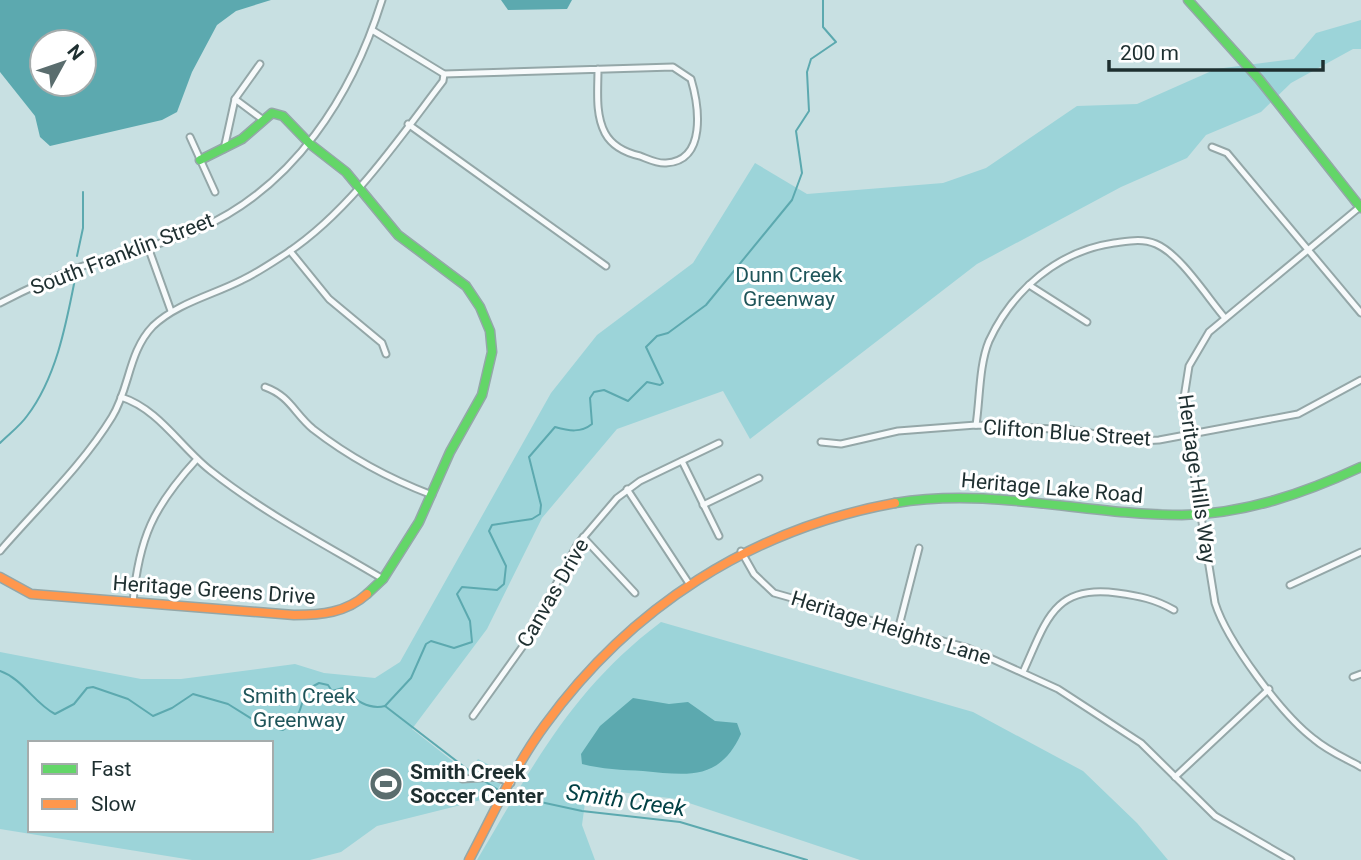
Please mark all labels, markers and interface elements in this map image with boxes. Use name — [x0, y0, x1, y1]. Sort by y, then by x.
north arrow — [28, 28, 98, 98]
scale bar — [1109, 28, 1322, 72]
text: N — [63, 40, 89, 65]
text: 200 m — [1120, 41, 1179, 65]
street label: South Franklin Street — [27, 208, 217, 300]
park label: Dunn Creek Greenway — [735, 263, 843, 311]
street label: Heritage Hills Way — [1173, 393, 1221, 565]
street label: Clifton Blue Street — [982, 415, 1152, 451]
street label: Heritage Lake Road — [960, 468, 1144, 508]
street label: Canvas Drive — [512, 534, 594, 652]
street label: Heritage Greens Drive — [112, 571, 316, 609]
street label: Heritage Heights Lane — [788, 586, 994, 670]
park label: Smith Creek Greenway — [242, 684, 356, 732]
legend — [28, 741, 273, 832]
text: Fast — [91, 757, 132, 781]
place label: Smith Creek Soccer Center — [410, 760, 544, 808]
sports icon: Smith Creek Soccer Center — [367, 765, 405, 803]
water label: Smith Creek — [564, 779, 688, 822]
text: Slow — [91, 792, 137, 816]

